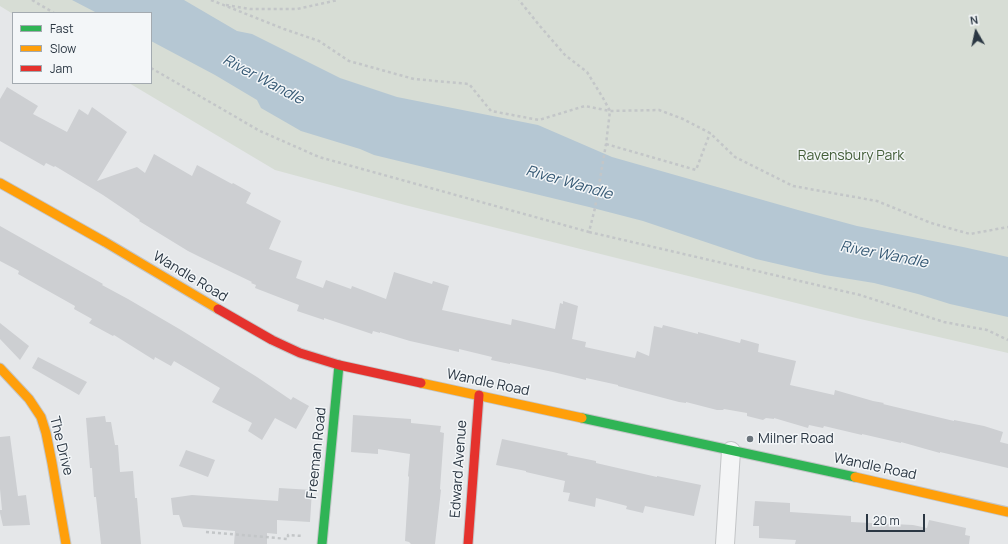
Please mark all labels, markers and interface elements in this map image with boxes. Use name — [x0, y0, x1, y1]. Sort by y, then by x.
legend — [12, 12, 152, 84]
north arrow — [956, 12, 996, 52]
text: N — [969, 12, 979, 28]
text: Fast — [50, 20, 74, 37]
text: Slow — [50, 40, 76, 57]
water label: River Wandle — [219, 51, 307, 109]
text: Jam — [50, 60, 72, 77]
park label: Ravensbury Park — [798, 148, 904, 164]
water label: River Wandle — [524, 162, 614, 204]
water label: River Wandle — [839, 238, 929, 272]
street label: Wandle Road — [150, 248, 230, 306]
street label: Wandle Road — [445, 366, 531, 400]
street label: Freeman Road — [304, 406, 330, 500]
street label: The Drive — [46, 415, 76, 477]
street label: Edward Avenue — [447, 419, 471, 519]
place label: Milner Road — [758, 431, 834, 447]
marker: Milner Road — [745, 434, 755, 444]
street label: Wandle Road — [832, 450, 918, 484]
scale bar — [868, 506, 927, 532]
text: 20 m — [873, 512, 900, 529]

